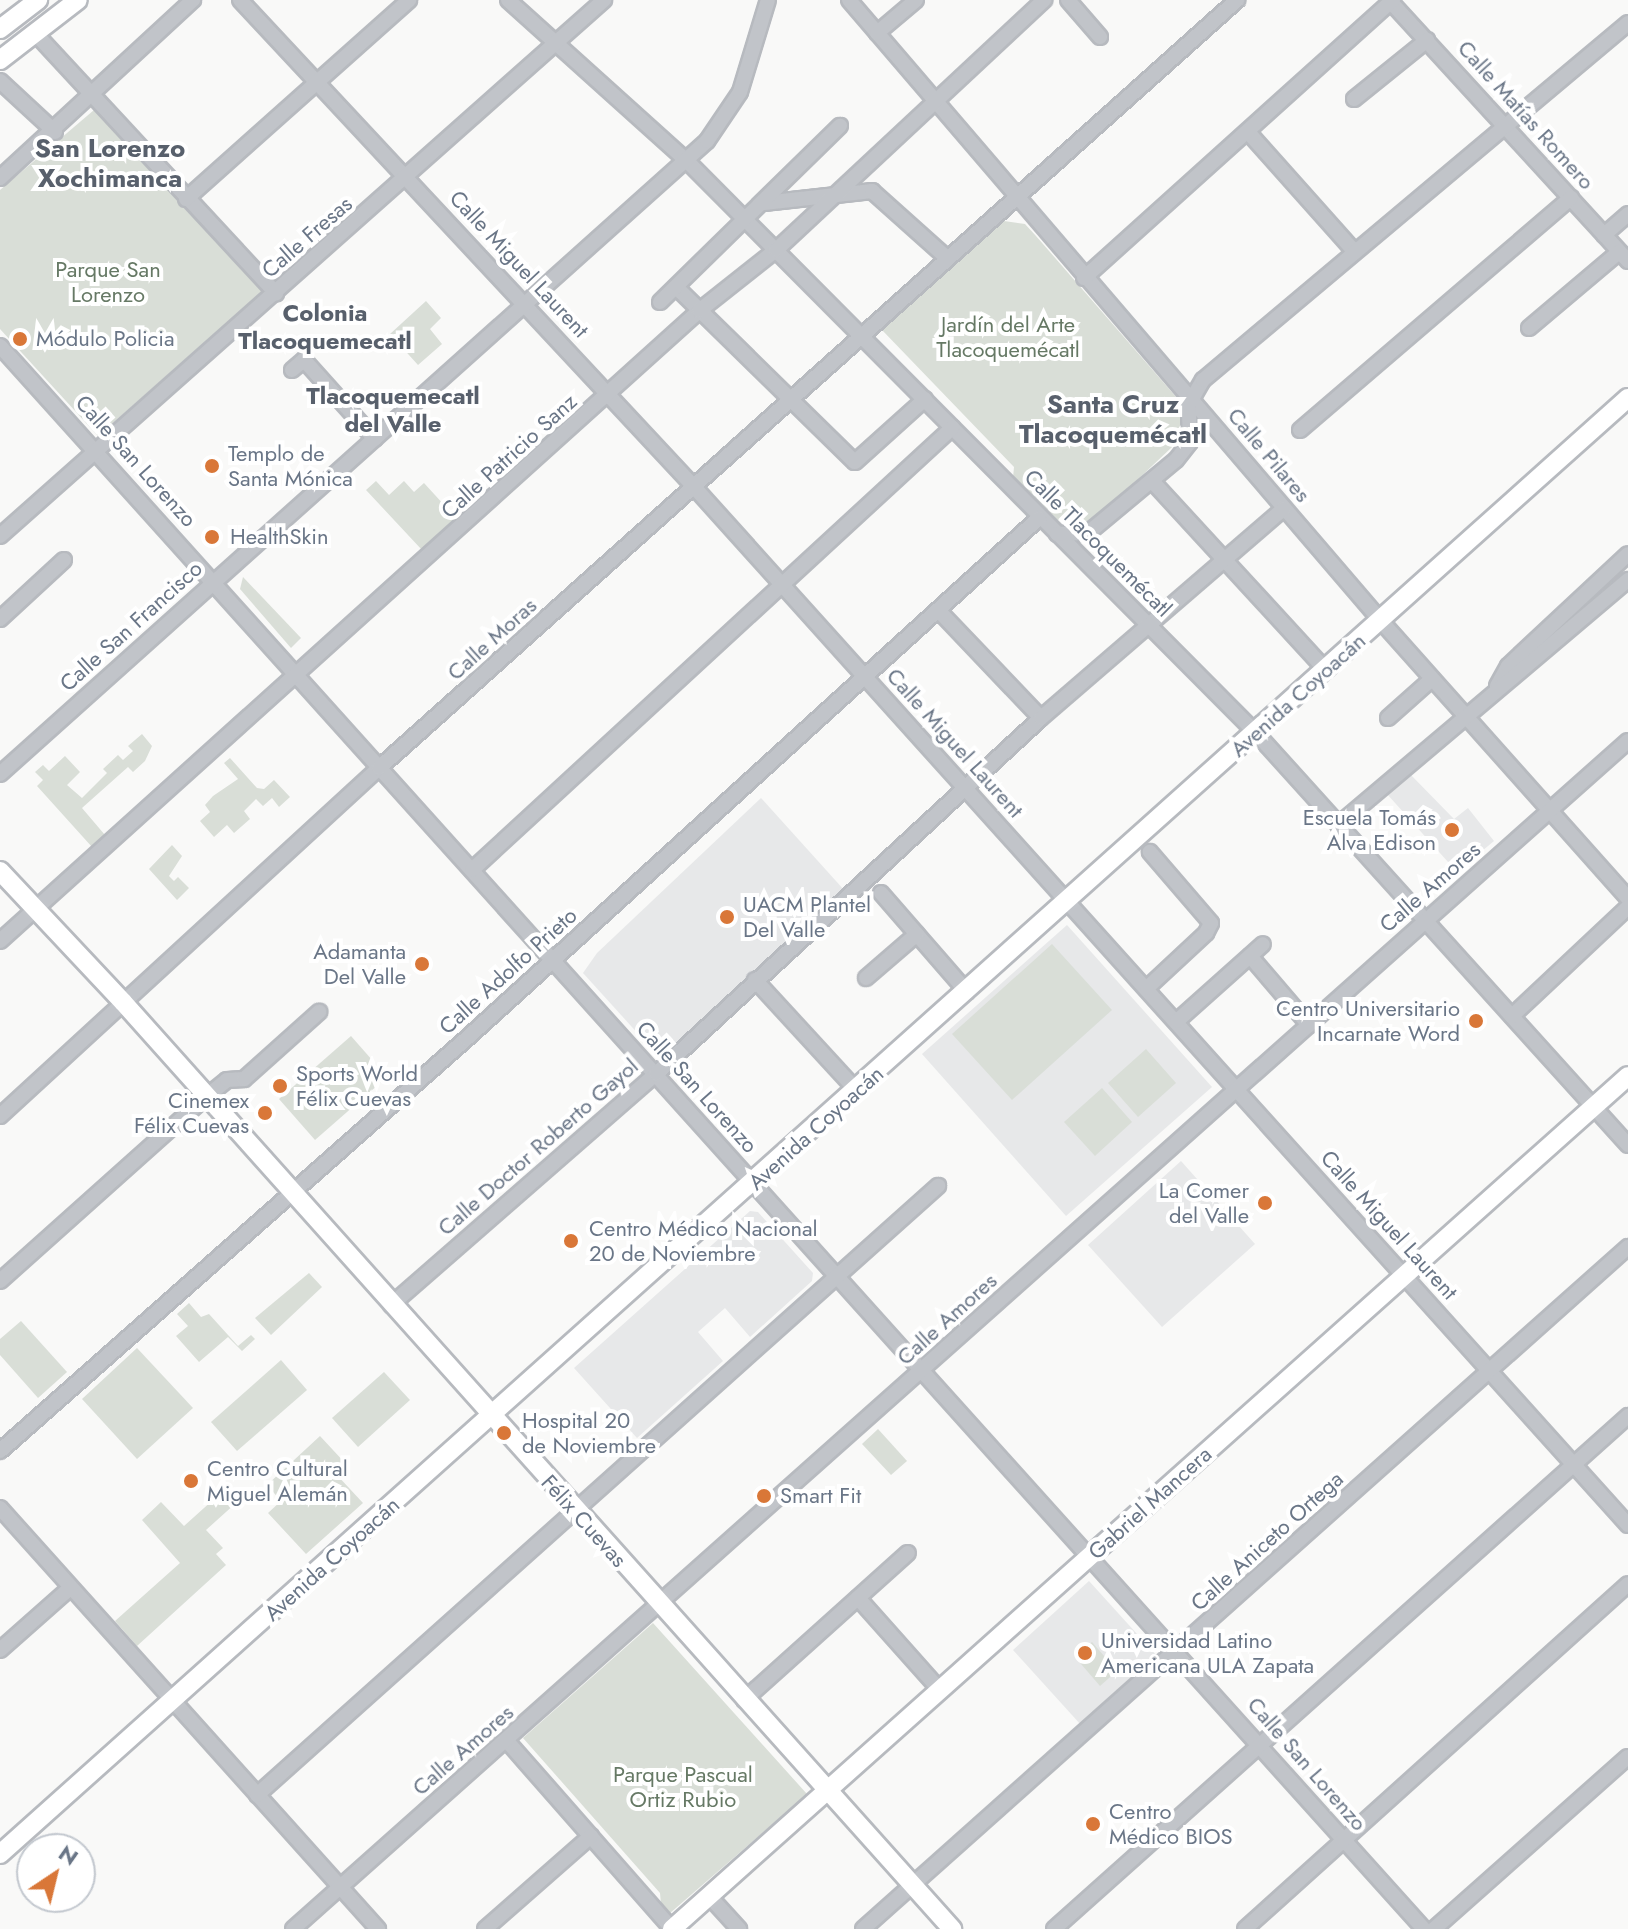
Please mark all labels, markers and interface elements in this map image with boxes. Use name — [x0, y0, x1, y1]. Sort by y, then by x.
street label: Calle Matías Romero — [1452, 35, 1600, 195]
district label: San Lorenzo Xochimanca — [35, 133, 185, 194]
street label: Calle Miguel Laurent — [444, 185, 594, 343]
street label: Calle Fresas — [256, 191, 358, 283]
park label: Parque San Lorenzo — [55, 256, 161, 308]
district label: Colonia Tlacoquemecatl — [238, 299, 412, 355]
park label: Jardín del Arte Tlacoquemécatl — [936, 311, 1080, 362]
place label: Módulo Policia — [36, 326, 175, 352]
marker: Módulo Policia — [11, 330, 29, 348]
district label: Tlacoquemecatl del Valle — [306, 382, 480, 438]
street label: Calle Patricio Sanz — [436, 388, 582, 524]
district label: Santa Cruz Tlacoquemécatl — [1019, 389, 1207, 450]
street label: Calle San Lorenzo — [70, 390, 202, 532]
street label: Calle Pilares — [1222, 403, 1316, 507]
place label: Templo de Santa Mónica — [228, 440, 353, 492]
marker: Templo de Santa Mónica — [203, 457, 221, 475]
street label: Calle Tlacoquemécatl — [1019, 464, 1177, 622]
place label: HealthSkin — [230, 524, 329, 550]
marker: HealthSkin — [201, 526, 223, 548]
street label: Calle San Francisco — [54, 555, 208, 697]
street label: Calle Moras — [442, 592, 542, 686]
street label: Avenida Coyoacán — [1225, 627, 1371, 763]
street label: Calle Miguel Laurent — [881, 663, 1029, 823]
place label: Escuela Tomás Alva Edison — [1303, 804, 1436, 856]
marker: Escuela Tomás Alva Edison — [1443, 821, 1461, 839]
street label: Calle Amores — [1374, 836, 1486, 938]
place label: UACM Plantel Del Valle — [743, 891, 871, 942]
street label: Calle Adolfo Prieto — [434, 902, 582, 1040]
marker: UACM Plantel Del Valle — [718, 908, 736, 926]
place label: Adamanta Del Valle — [313, 938, 406, 990]
marker: Adamanta Del Valle — [413, 955, 431, 973]
place label: Centro Universitario Incarnate Word — [1276, 995, 1460, 1046]
marker: Centro Universitario Incarnate Word — [1467, 1012, 1485, 1030]
street label: Calle San Lorenzo — [631, 1016, 763, 1158]
street label: Calle Doctor Roberto Gayol — [433, 1053, 643, 1241]
place label: Sports World Félix Cuevas — [296, 1060, 418, 1112]
street label: Avenida Coyoacán — [743, 1060, 889, 1196]
marker: Sports World Félix Cuevas — [271, 1077, 289, 1095]
place label: Cinemex Félix Cuevas — [134, 1087, 249, 1138]
marker: Cinemex Félix Cuevas — [256, 1104, 274, 1122]
street label: Calle Miguel Laurent — [1315, 1145, 1463, 1305]
place label: La Comer del Valle — [1159, 1177, 1249, 1228]
marker: La Comer del Valle — [1256, 1194, 1274, 1212]
place label: Centro Médico Nacional 20 de Noviembre — [589, 1215, 818, 1266]
marker: Centro Médico Nacional 20 de Noviembre — [560, 1230, 582, 1252]
street label: Calle Amores — [892, 1267, 1002, 1371]
place label: Hospital 20 de Noviembre — [522, 1407, 656, 1458]
marker: Hospital 20 de Noviembre — [493, 1422, 515, 1444]
street label: Gabriel Mancera — [1083, 1441, 1217, 1565]
place label: Centro Cultural Miguel Alemán — [207, 1455, 348, 1506]
street label: Calle Aniceto Ortega — [1185, 1466, 1349, 1616]
street label: Félix Cuevas — [536, 1469, 632, 1573]
marker: Centro Cultural Miguel Alemán — [182, 1472, 200, 1490]
place label: Smart Fit — [780, 1483, 861, 1509]
marker: Smart Fit — [755, 1487, 773, 1505]
street label: Avenida Coyoacán — [259, 1491, 405, 1627]
place label: Universidad Latino Americana ULA Zapata — [1101, 1627, 1314, 1678]
marker: Universidad Latino Americana ULA Zapata — [1076, 1644, 1094, 1662]
street label: Calle San Lorenzo — [1242, 1692, 1372, 1836]
street label: Calle Amores — [407, 1699, 519, 1801]
park label: Parque Pascual Ortiz Rubio — [613, 1761, 753, 1812]
place label: Centro Médico BIOS — [1109, 1798, 1233, 1850]
marker: Centro Médico BIOS — [1084, 1815, 1102, 1833]
north arrow — [16, 1833, 96, 1913]
text: N — [52, 1837, 85, 1873]

